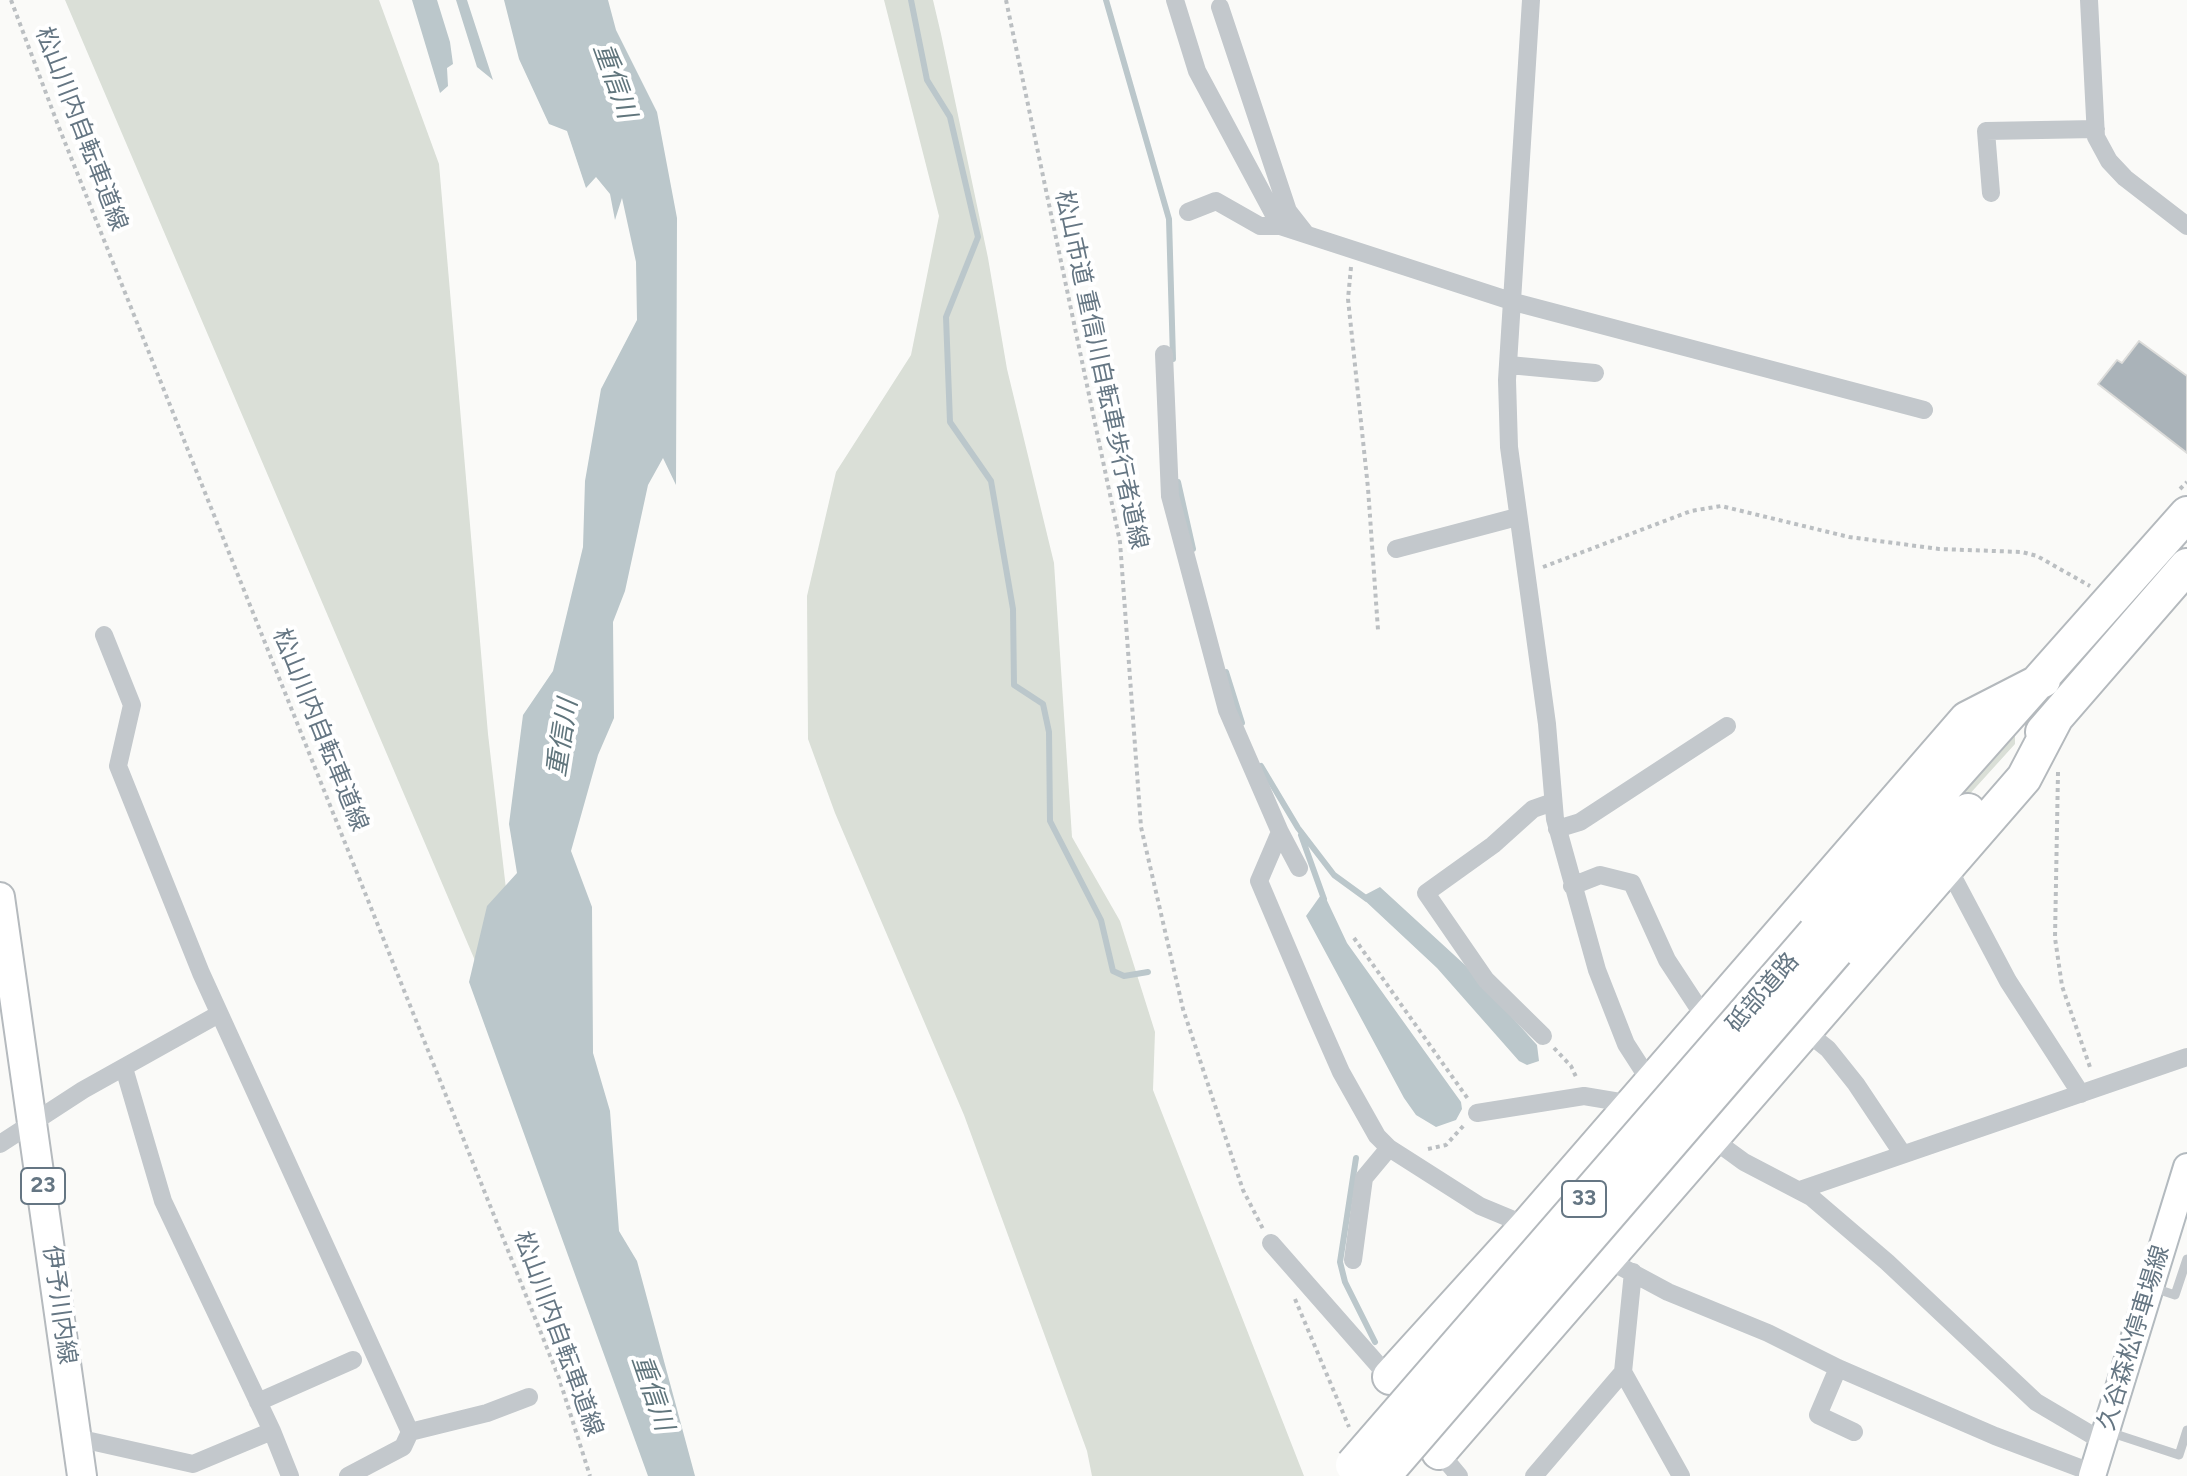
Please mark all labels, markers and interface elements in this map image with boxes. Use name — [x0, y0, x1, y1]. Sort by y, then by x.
street label: 松山川内自転車道線 — [29, 23, 133, 235]
water label: 重信川 — [586, 39, 642, 123]
street label: 松山市道 重信川自転車歩行者道線 — [1049, 188, 1153, 552]
street label: 松山川内自転車道線 — [266, 624, 374, 836]
water label: 重信川 — [541, 697, 585, 779]
street label: 砥部道路 — [1721, 947, 1805, 1039]
road number: 23 — [21, 1168, 65, 1204]
road number: 33 — [1562, 1181, 1606, 1217]
street label: 松山川内自転車道線 — [508, 1228, 608, 1440]
street label: 久谷森松停車場線 — [2092, 1242, 2176, 1434]
street label: 伊予川内線 — [36, 1244, 82, 1366]
water label: 重信川 — [625, 1351, 679, 1435]

